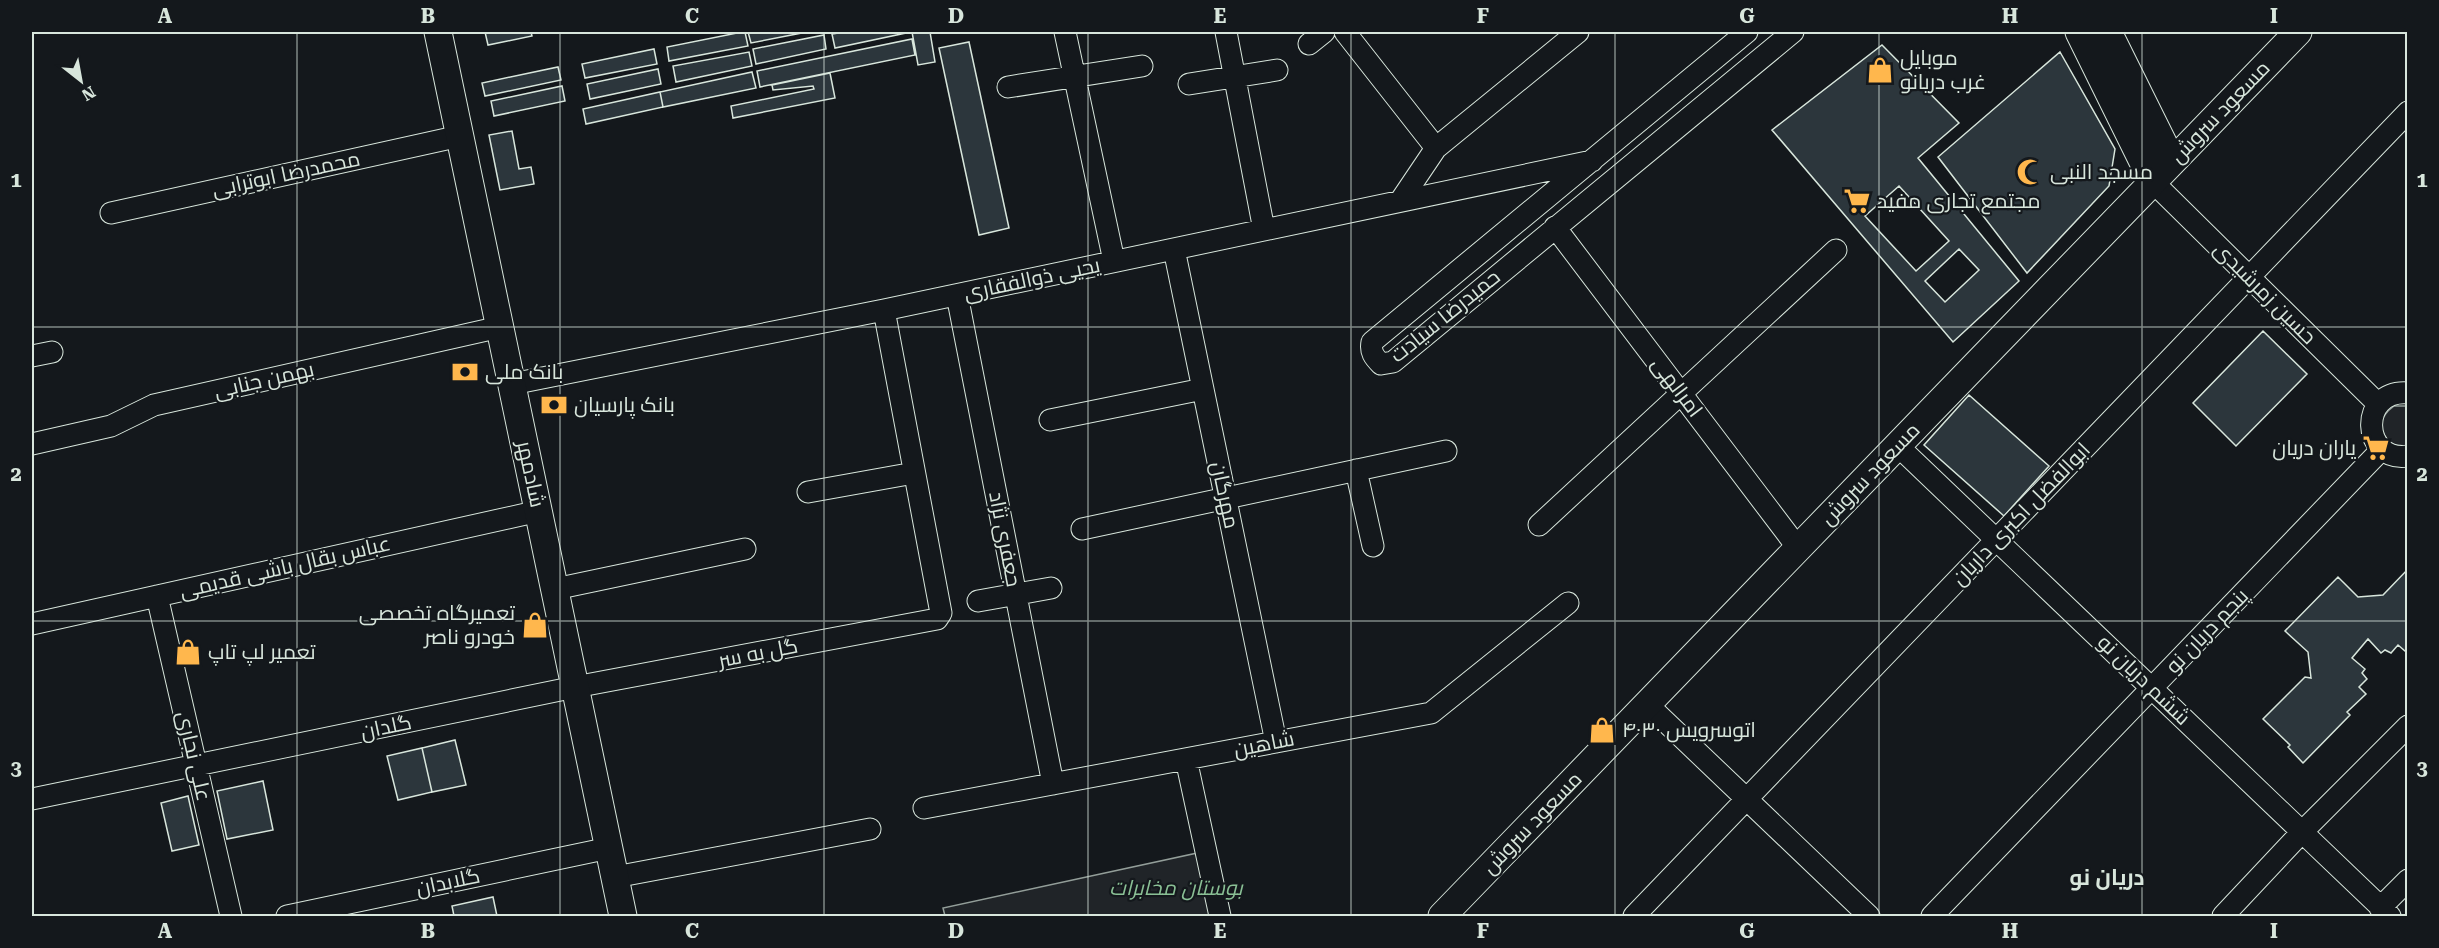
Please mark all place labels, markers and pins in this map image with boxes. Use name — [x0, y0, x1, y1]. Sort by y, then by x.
place label: موبایل غرب دریانو — [1900, 46, 1986, 94]
shop icon: موبایل غرب دریانو — [1865, 55, 1895, 85]
mosque icon: مسجد النبی — [2015, 157, 2045, 187]
place label: مسجد النبی — [2050, 160, 2153, 185]
supermarket icon: مجتمع تجاری مفید — [1842, 186, 1872, 216]
place label: مجتمع تجاری مفید — [1877, 189, 2040, 215]
bank icon: بانک ملی — [450, 357, 480, 387]
place label: بانک ملی — [485, 360, 563, 385]
bank icon: بانک پارسیان — [539, 390, 569, 420]
place label: بانک پارسیان — [574, 393, 675, 419]
supermarket icon: یاران دریان — [2361, 433, 2391, 463]
place label: یاران دریان — [2272, 436, 2356, 461]
place label: تعمیرگاه تخصصی خودرو ناصر — [359, 601, 515, 649]
shop icon: تعمیرگاه تخصصی خودرو ناصر — [520, 610, 550, 640]
shop icon: تعمیر لپ تاپ — [173, 637, 203, 667]
place label: تعمیر لپ تاپ — [208, 640, 316, 666]
shop icon: اتوسرویس ۴۰۳۰ — [1587, 715, 1617, 745]
place label: اتوسرویس ۴۰۳۰ — [1622, 718, 1756, 743]

